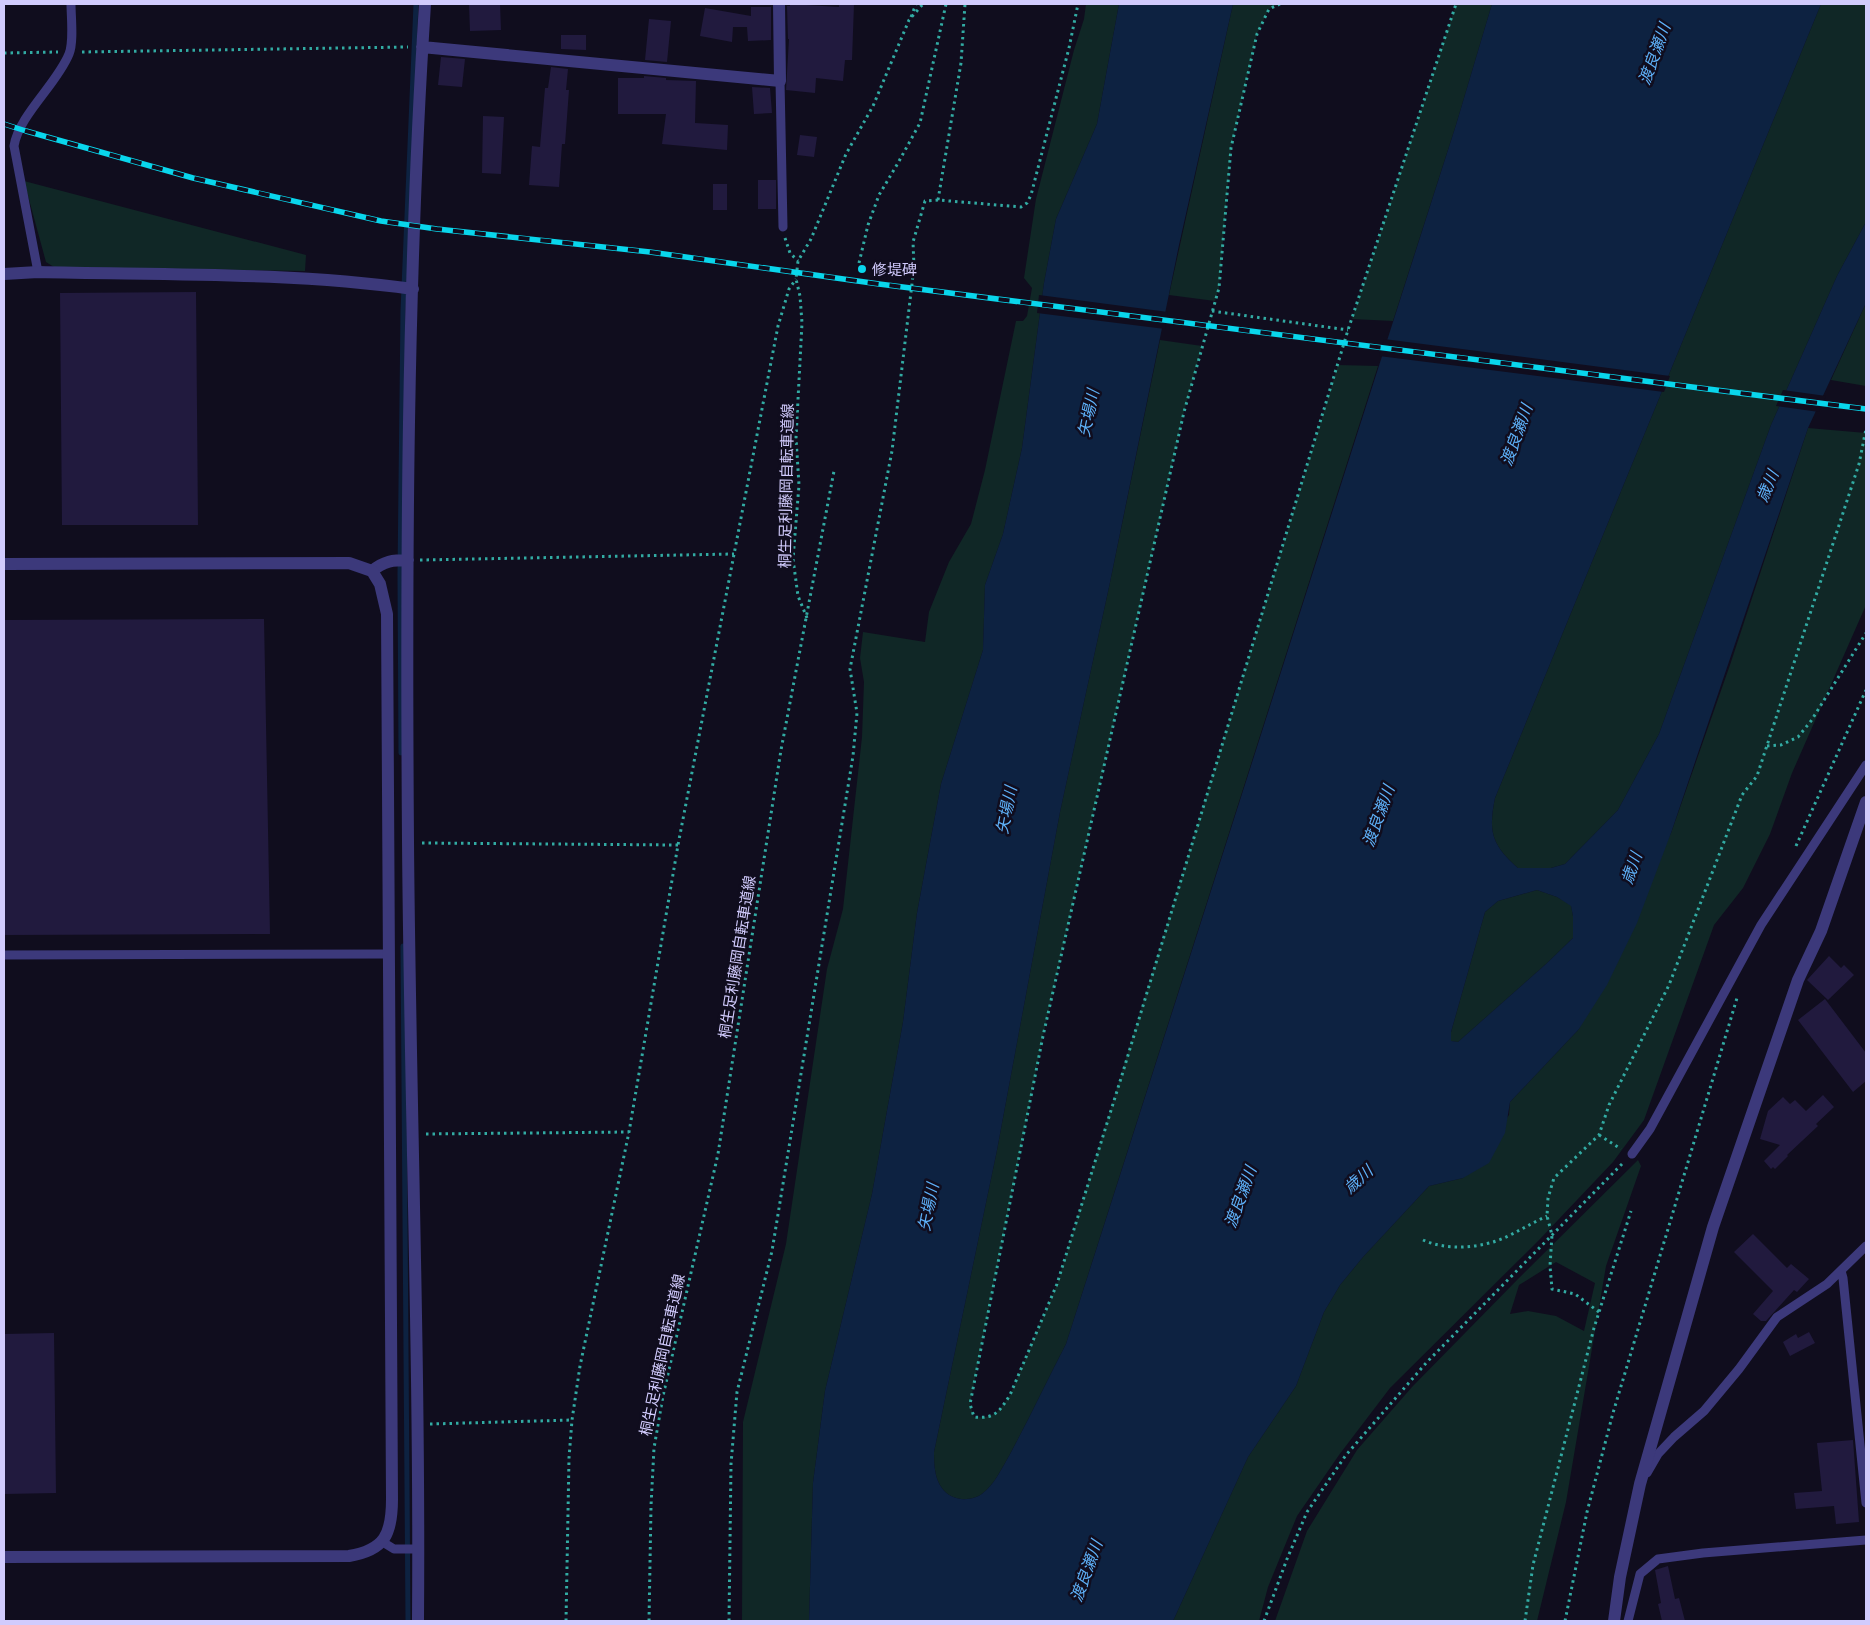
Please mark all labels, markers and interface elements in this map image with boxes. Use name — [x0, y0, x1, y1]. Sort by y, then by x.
water label: 渡良瀬川 — [1634, 19, 1675, 87]
place label: 修堤碑 — [872, 260, 917, 279]
marker: 修堤碑 — [856, 263, 868, 275]
water label: 矢場川 — [1073, 385, 1103, 439]
water label: 渡良瀬川 — [1496, 400, 1537, 468]
street label: 桐生足利藤岡自転車道線 — [775, 403, 797, 569]
water label: 歳川 — [1752, 466, 1783, 505]
water label: 渡良瀬川 — [1358, 781, 1399, 849]
water label: 矢場川 — [992, 783, 1021, 835]
water label: 歳川 — [1616, 848, 1646, 886]
street label: 桐生足利藤岡自転車道線 — [715, 874, 759, 1040]
water label: 歳川 — [1339, 1160, 1378, 1197]
water label: 渡良瀬川 — [1220, 1162, 1261, 1230]
water label: 矢場川 — [914, 1180, 943, 1232]
street label: 桐生足利藤岡自転車道線 — [636, 1272, 688, 1438]
water label: 渡良瀬川 — [1066, 1536, 1107, 1604]

